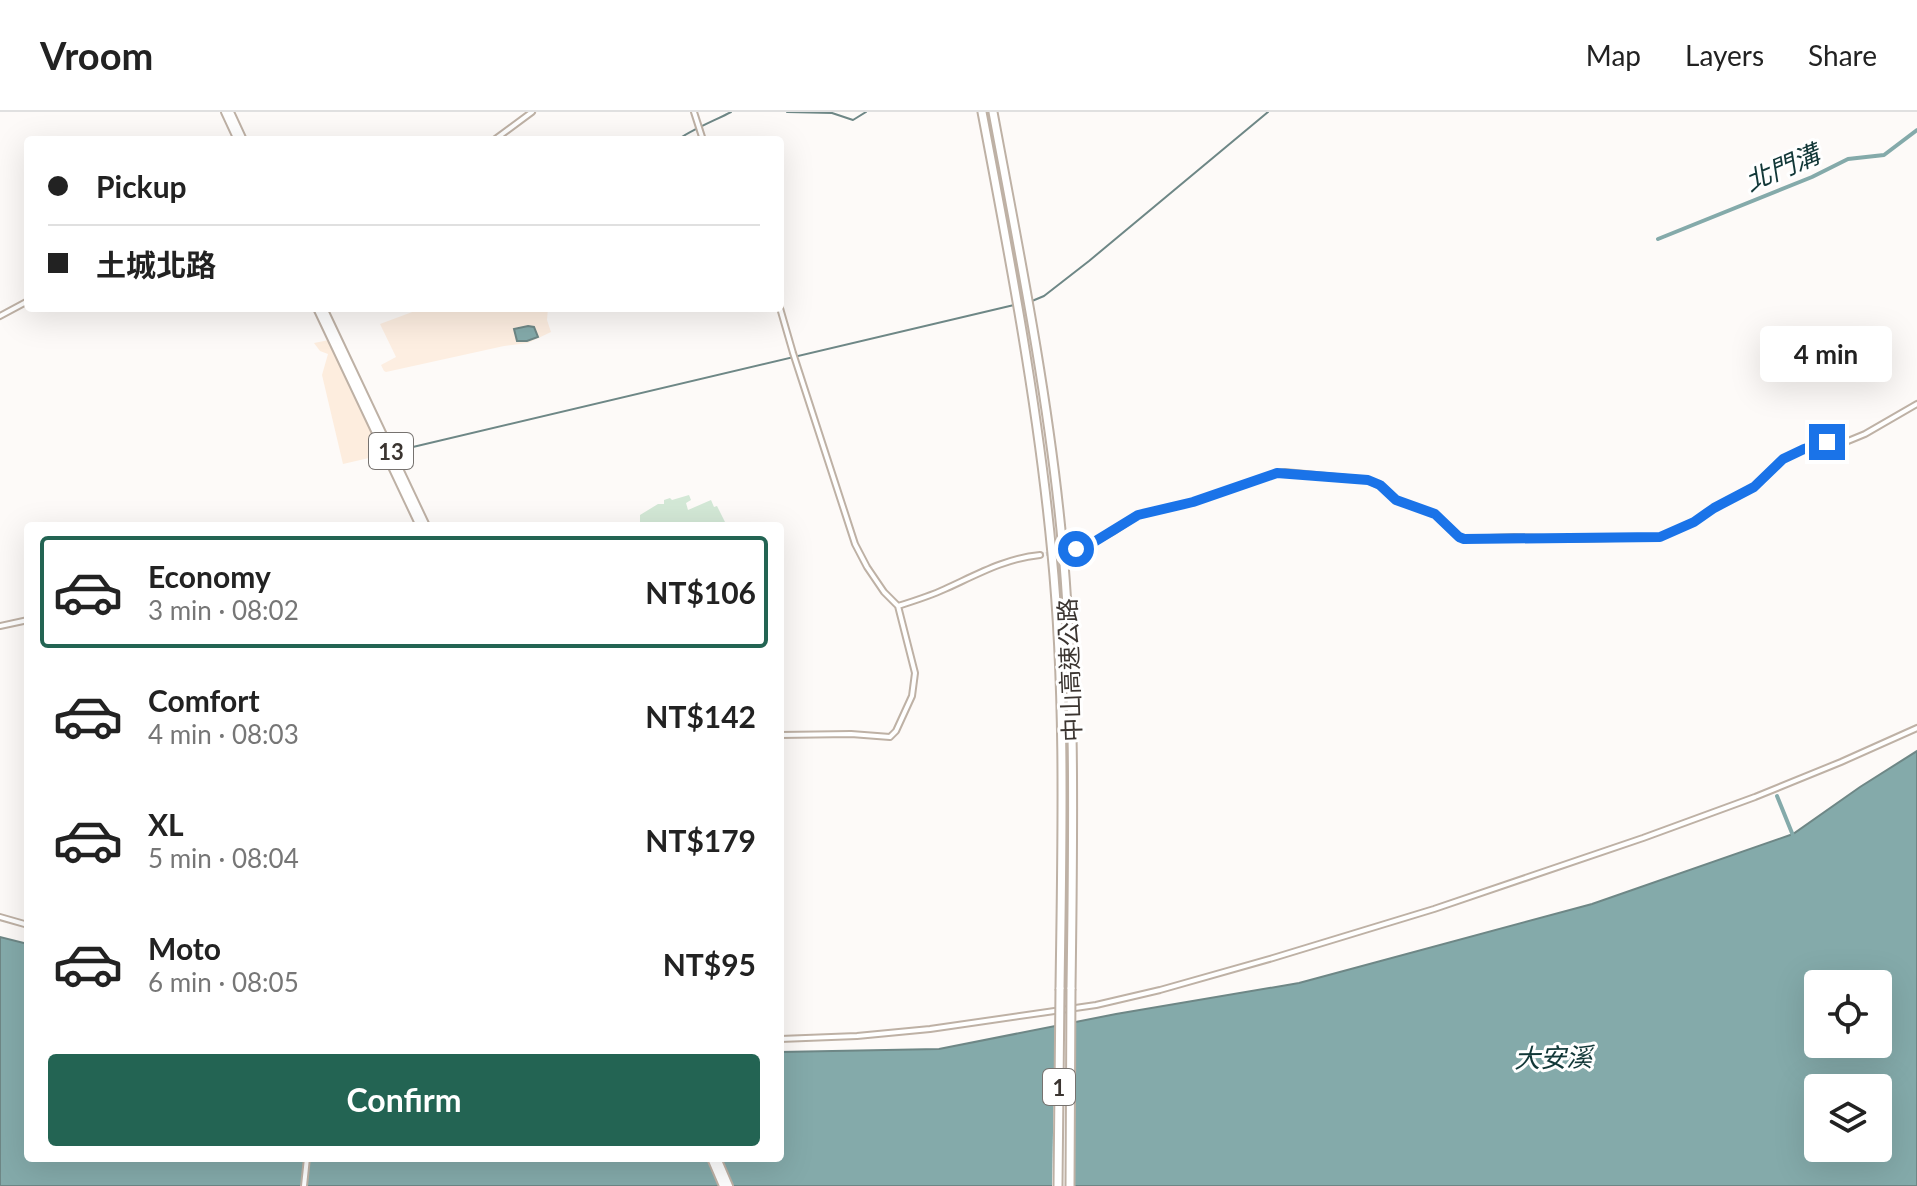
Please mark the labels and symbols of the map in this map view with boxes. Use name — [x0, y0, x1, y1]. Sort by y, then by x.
water label: 北門溝 — [1740, 135, 1828, 197]
callout: 4 min — [1761, 326, 1893, 382]
route end — [1809, 424, 1845, 460]
road number: 13 — [369, 433, 413, 469]
route start — [1058, 531, 1094, 567]
street label: 中山高速公路 — [1052, 598, 1086, 742]
water label: 大安溪 — [1514, 1040, 1596, 1074]
road number: 1 — [1043, 1069, 1075, 1105]

